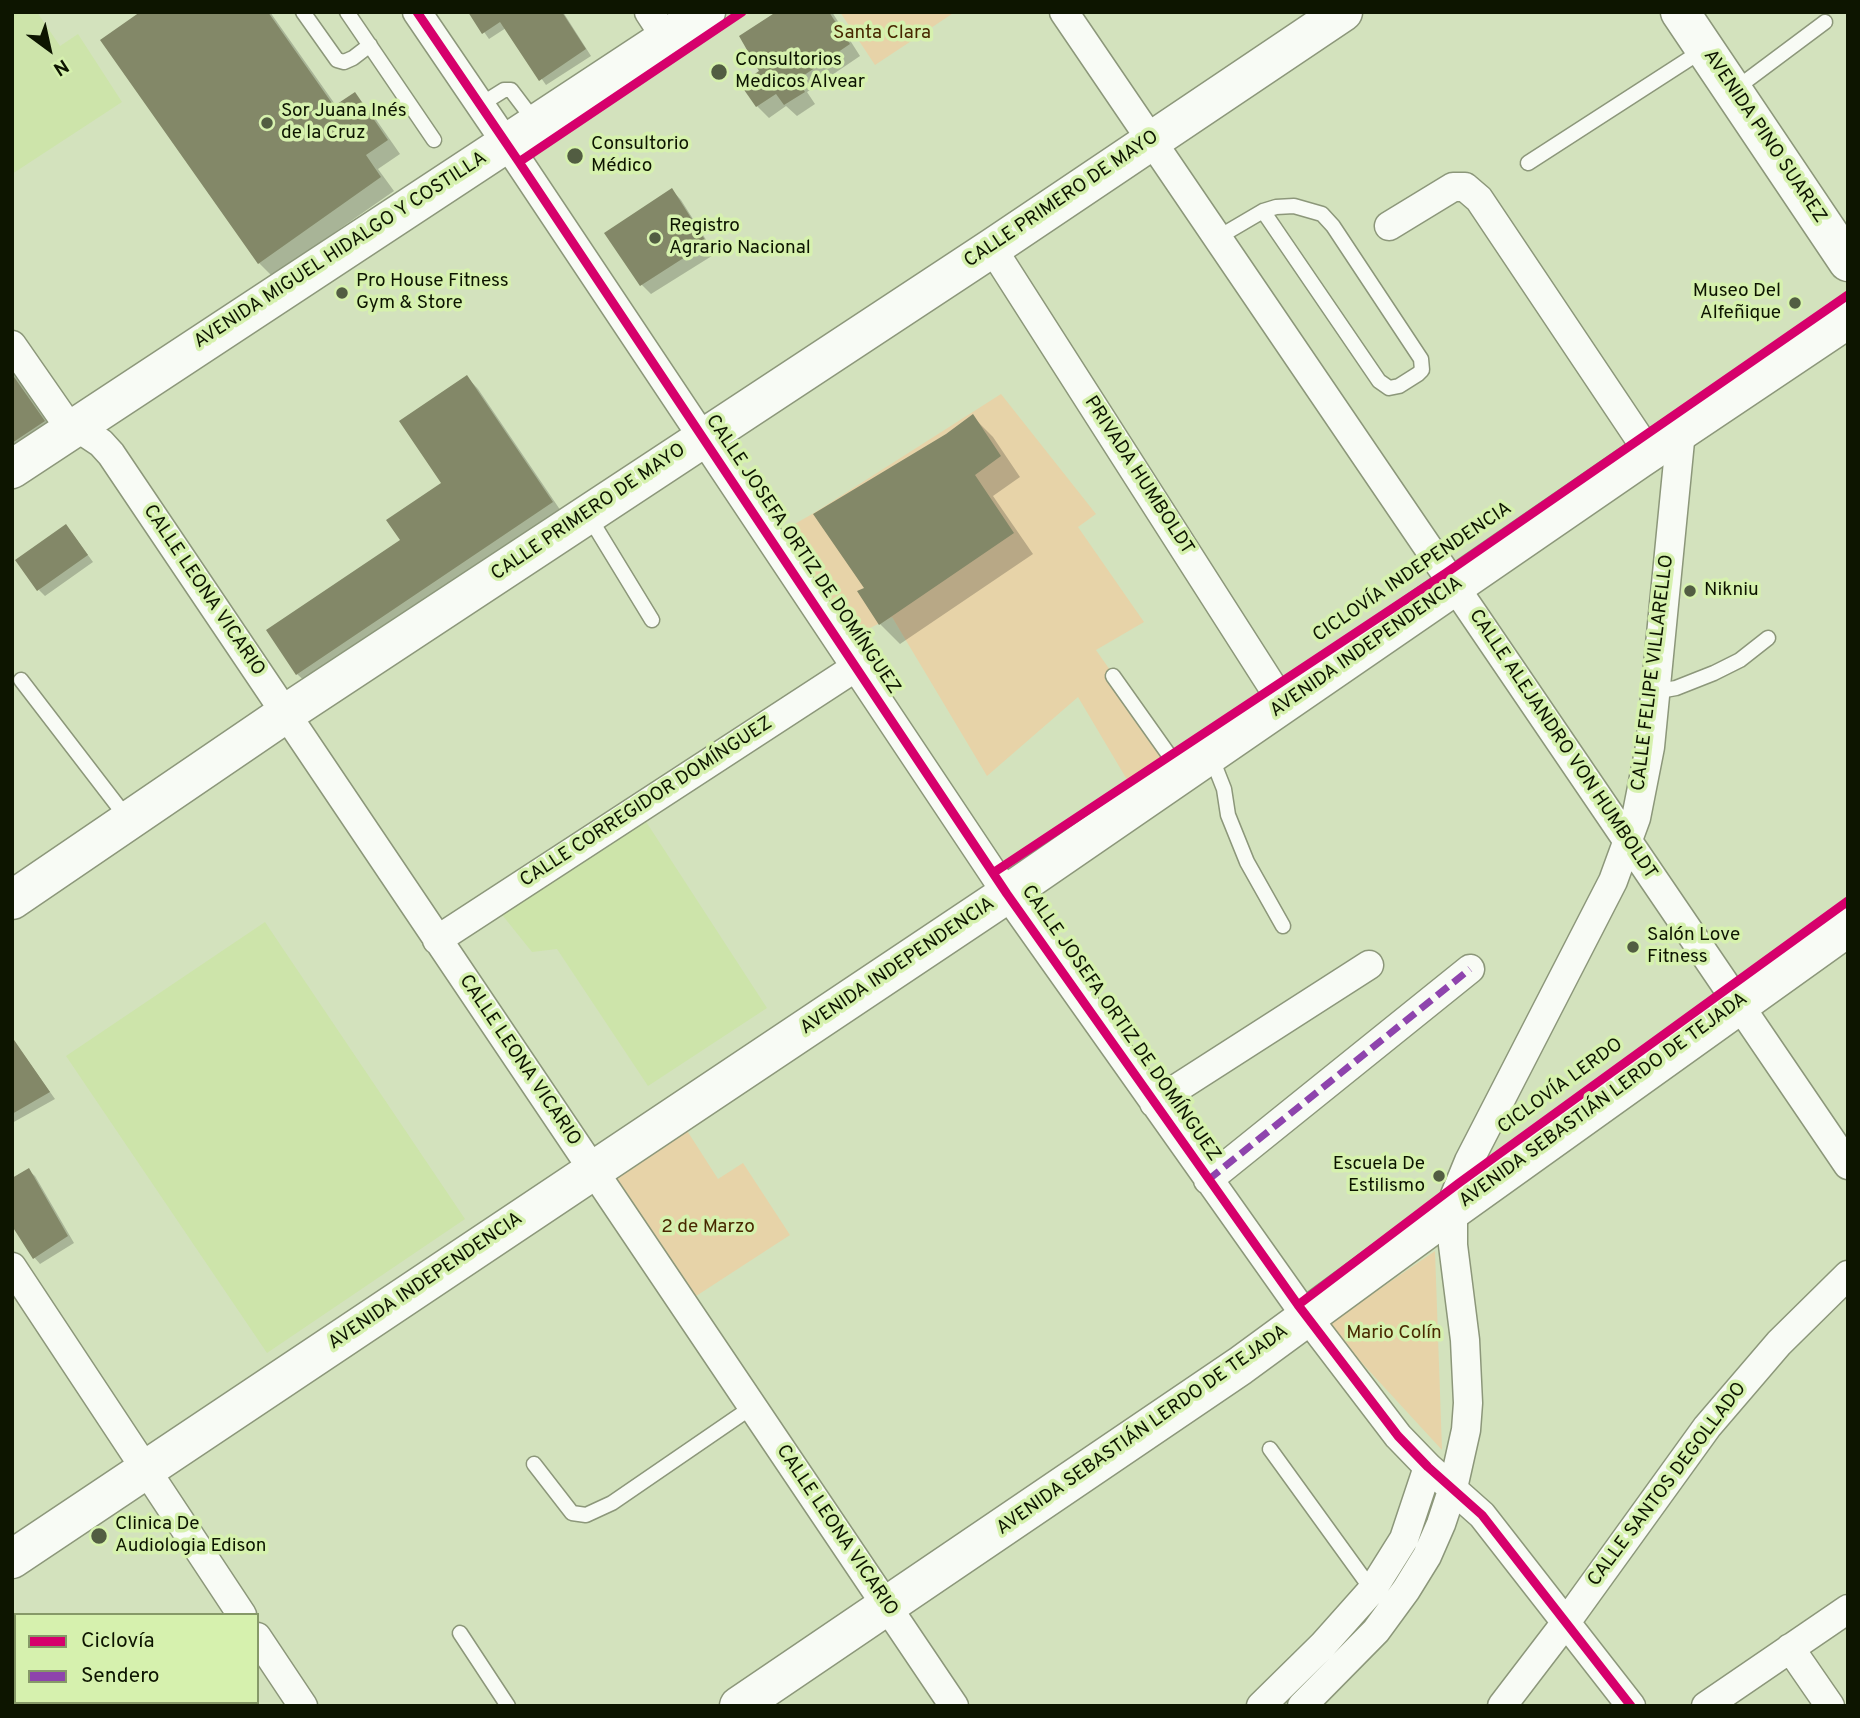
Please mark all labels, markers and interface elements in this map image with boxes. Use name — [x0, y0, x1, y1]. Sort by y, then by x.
north arrow — [14, 14, 84, 84]
park label: Santa Clara — [833, 23, 931, 45]
street label: AVENIDA PINO SUAREZ — [1697, 46, 1831, 228]
place label: Consultorios Medicos Alvear — [735, 50, 865, 94]
text: N — [48, 53, 73, 80]
marker: Consultorios Medicos Alvear — [709, 62, 729, 82]
place label: Sor Juana Inés de la Cruz — [281, 101, 407, 145]
marker: Sor Juana Inés de la Cruz — [259, 115, 275, 131]
street label: CALLE PRIMERO DE MAYO — [961, 126, 1163, 274]
place label: Consultorio Médico — [591, 134, 689, 178]
marker: Consultorio Médico — [565, 146, 585, 166]
street label: AVENIDA MIGUEL HIDALGO Y COSTILLA — [190, 148, 492, 354]
place label: Registro Agrario Nacional — [669, 216, 811, 260]
marker: Registro Agrario Nacional — [647, 230, 663, 246]
place label: Pro House Fitness Gym & Store — [356, 271, 509, 315]
place label: Museo Del Alfeñique — [1693, 281, 1781, 325]
marker: Pro House Fitness Gym & Store — [334, 285, 350, 301]
marker: Museo Del Alfeñique — [1787, 295, 1803, 311]
street label: PRIVADA HUMBOLDT — [1078, 393, 1198, 559]
street label: CALLE JOSEFA ORTIZ DE DOMÍNGUEZ — [700, 411, 904, 699]
street label: CALLE PRIMERO DE MAYO — [488, 439, 690, 587]
street label: CICLOVÍA INDEPENDENCIA — [1309, 498, 1517, 648]
street label: CALLE LEONA VICARIO — [137, 501, 269, 681]
street label: CALLE FELIPE VILLARELLO — [1628, 554, 1680, 792]
street label: AVENIDA INDEPENDENCIA — [1266, 573, 1468, 723]
place label: Nikniu — [1704, 580, 1759, 602]
marker: Nikniu — [1682, 583, 1698, 599]
street label: CALLE ALEJANDRO VON HUMBOLDT — [1463, 606, 1661, 884]
street label: CALLE CORREGIDOR DOMÍNGUEZ — [517, 713, 777, 893]
street label: CALLE JOSEFA ORTIZ DE DOMÍNGUEZ — [1015, 882, 1225, 1166]
street label: AVENIDA INDEPENDENCIA — [796, 893, 1000, 1041]
place label: Salón Love Fitness — [1647, 925, 1740, 969]
marker: Salón Love Fitness — [1625, 939, 1641, 955]
street label: CALLE LEONA VICARIO — [453, 971, 585, 1151]
street label: AVENIDA SEBASTIÁN LERDO DE TEJADA — [1455, 989, 1753, 1213]
street label: CICLOVÍA LERDO — [1494, 1034, 1628, 1140]
place label: Escuela De Estilismo — [1333, 1154, 1425, 1198]
marker: Escuela De Estilismo — [1431, 1168, 1447, 1184]
street label: AVENIDA INDEPENDENCIA — [324, 1208, 528, 1356]
park label: 2 de Marzo — [661, 1217, 755, 1239]
street label: AVENIDA SEBASTIÁN LERDO DE TEJADA — [993, 1321, 1293, 1541]
park label: Mario Colín — [1346, 1323, 1442, 1345]
street label: CALLE SANTOS DEGOLLADO — [1584, 1378, 1752, 1592]
street label: CALLE LEONA VICARIO — [770, 1441, 902, 1621]
place label: Clinica De Audiologia Edison — [115, 1514, 267, 1558]
marker: Clinica De Audiologia Edison — [89, 1526, 109, 1546]
legend — [14, 1613, 259, 1704]
text: Ciclovía — [81, 1628, 155, 1655]
text: Sendero — [81, 1663, 160, 1690]

